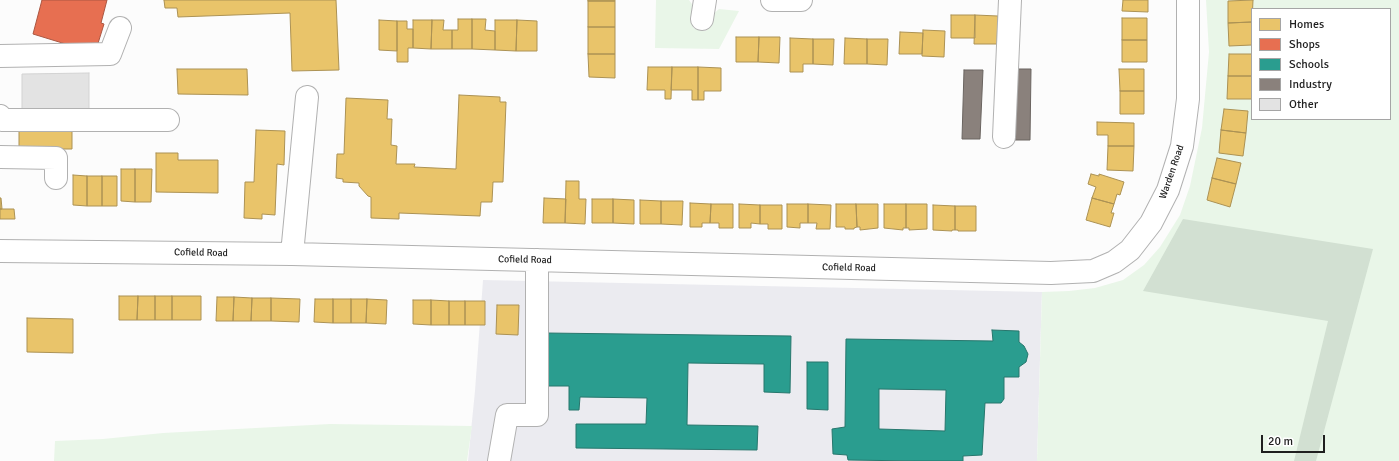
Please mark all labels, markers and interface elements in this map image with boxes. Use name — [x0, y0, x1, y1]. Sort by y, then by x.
legend — [1251, 8, 1391, 120]
text: Homes — [1289, 17, 1324, 32]
text: Shops — [1289, 37, 1320, 52]
text: Schools — [1289, 57, 1329, 72]
text: Industry — [1289, 77, 1332, 92]
text: Other — [1289, 97, 1318, 112]
street label: Warden Road — [1157, 143, 1187, 201]
street label: Cofield Road — [174, 247, 228, 259]
street label: Cofield Road — [498, 254, 552, 266]
street label: Cofield Road — [822, 262, 876, 274]
scale bar — [1263, 427, 1327, 453]
text: 20 m — [1268, 434, 1293, 449]

